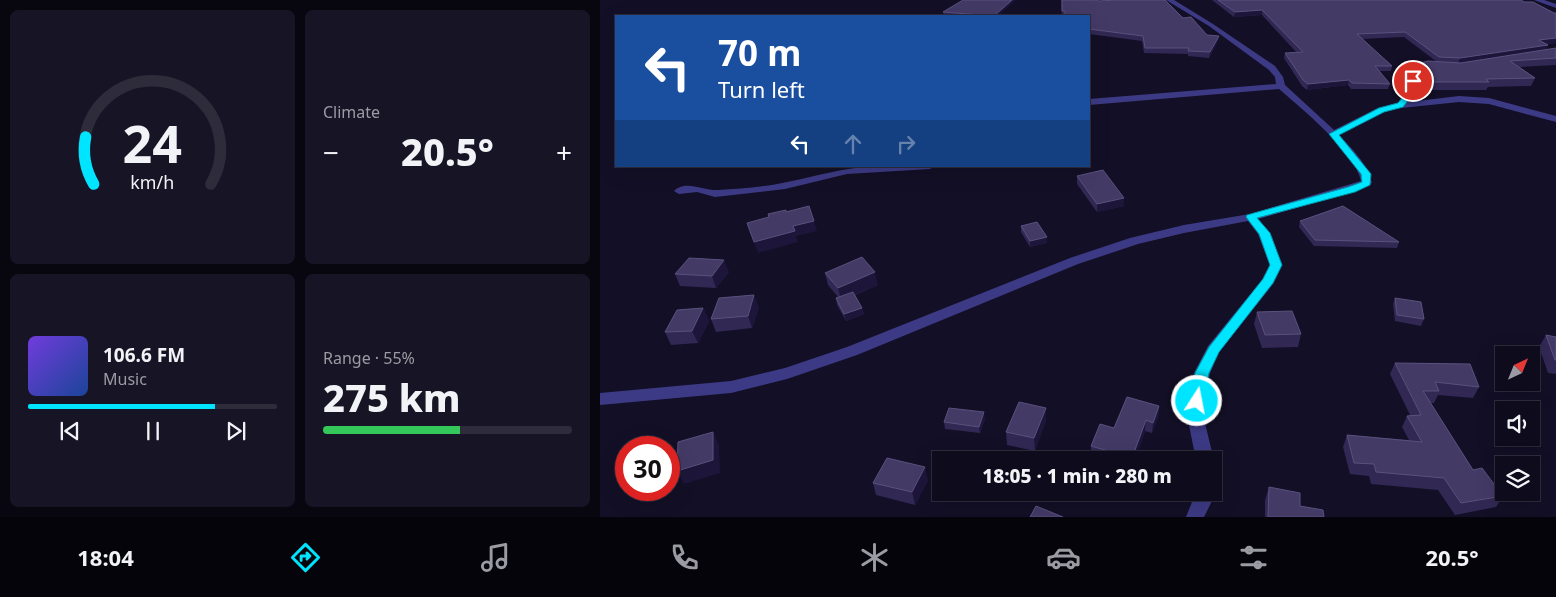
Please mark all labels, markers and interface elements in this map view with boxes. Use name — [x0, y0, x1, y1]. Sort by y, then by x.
text: 70 m — [718, 29, 801, 76]
icon: left — [635, 35, 700, 100]
pin — [1392, 60, 1434, 102]
icon: arrive — [1399, 67, 1427, 95]
text: Turn left — [718, 74, 805, 104]
text: Climate — [323, 101, 380, 123]
text: 24 — [123, 107, 182, 178]
text: 20.5° — [401, 125, 494, 177]
icon: left — [786, 130, 814, 158]
icon: ahead — [839, 130, 867, 158]
icon: right — [892, 130, 920, 158]
text: − — [323, 133, 339, 171]
text: + — [556, 133, 572, 171]
text: km/h — [131, 170, 174, 194]
text: 106.6 FM — [103, 342, 185, 368]
north arrow — [1495, 346, 1540, 391]
map controls — [1495, 346, 1540, 501]
text: Range · 55% — [323, 347, 415, 369]
text: Music — [103, 368, 147, 390]
text: 275 km — [323, 371, 461, 423]
position arrow — [1170, 374, 1222, 426]
button: sound — [1495, 401, 1540, 446]
icon: previous — [56, 417, 84, 445]
icon: pause — [139, 417, 167, 445]
icon: next — [222, 417, 250, 445]
speed limit sign: 30 — [615, 436, 680, 501]
button: layers — [1495, 456, 1540, 501]
text: 18:05 · 1 min · 280 m — [982, 463, 1172, 489]
icon: directions — [288, 540, 323, 575]
icon: music — [478, 540, 513, 575]
icon: phone — [667, 540, 702, 575]
icon: climate — [857, 540, 892, 575]
icon: car — [1046, 540, 1081, 575]
icon: filters — [1236, 540, 1271, 575]
text: 18:04 — [77, 542, 134, 572]
text: 20.5° — [1425, 542, 1479, 572]

